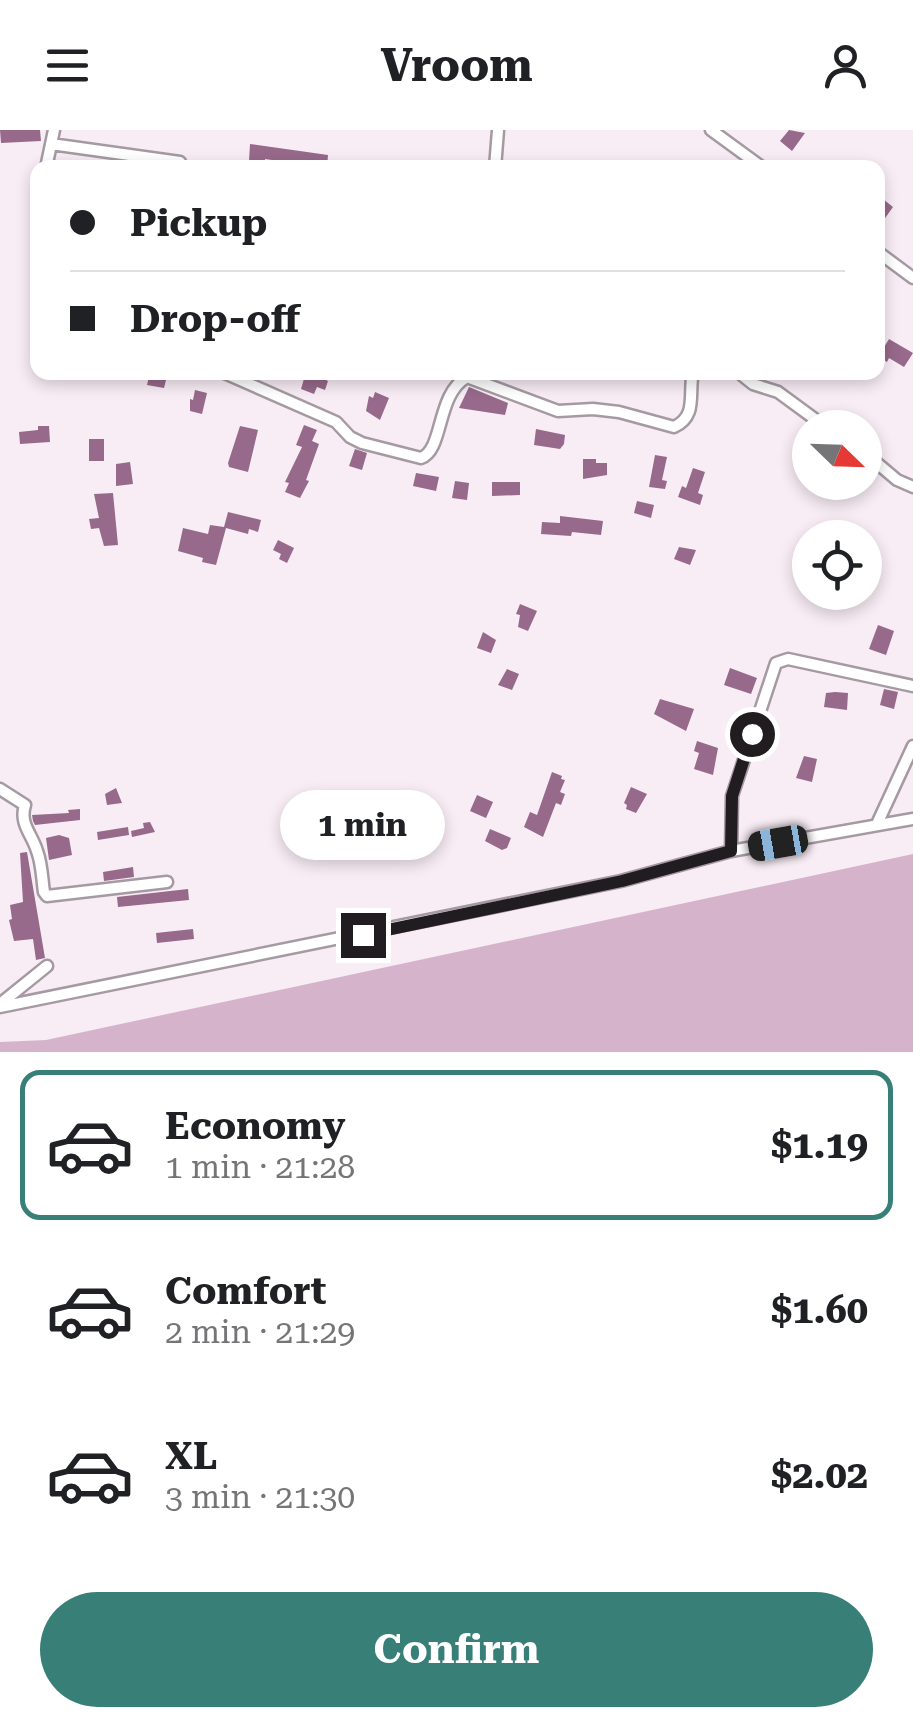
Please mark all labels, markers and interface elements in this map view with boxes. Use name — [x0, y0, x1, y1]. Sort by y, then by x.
icon: menu — [40, 38, 95, 93]
icon: person — [818, 38, 873, 93]
text: Vroom — [380, 39, 533, 92]
text: Pickup — [130, 201, 267, 245]
text: Drop-off — [130, 297, 300, 341]
north arrow — [792, 410, 882, 500]
map controls — [792, 410, 882, 610]
button: locate — [792, 520, 882, 610]
route start — [730, 712, 775, 757]
callout: 1 min — [280, 790, 446, 860]
text: 1 min — [318, 806, 407, 844]
car — [746, 823, 810, 863]
route end — [341, 913, 386, 958]
icon: car — [45, 1100, 135, 1190]
text: Economy — [165, 1104, 345, 1148]
text: $1.19 — [771, 1123, 868, 1167]
text: 1 min · 21:28 — [165, 1148, 355, 1186]
icon: car — [45, 1265, 135, 1355]
text: Comfort — [165, 1269, 326, 1313]
text: $1.60 — [771, 1288, 868, 1332]
text: 2 min · 21:29 — [165, 1313, 355, 1351]
icon: car — [45, 1430, 135, 1520]
text: XL — [165, 1434, 217, 1478]
text: $2.02 — [771, 1453, 868, 1497]
text: 3 min · 21:30 — [165, 1478, 355, 1516]
button: Confirm — [40, 1592, 873, 1707]

